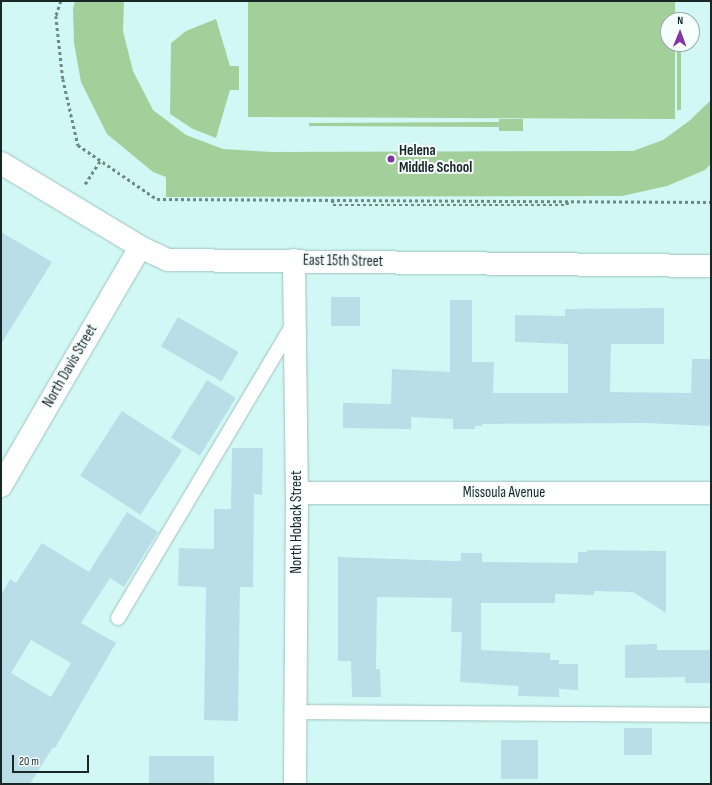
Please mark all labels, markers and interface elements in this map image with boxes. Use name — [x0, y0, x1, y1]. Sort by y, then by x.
north arrow — [660, 12, 700, 52]
text: N — [677, 14, 683, 27]
place label: Helena Middle School — [399, 141, 472, 176]
marker: Helena Middle School — [386, 154, 396, 164]
street label: East 15th Street — [303, 251, 383, 271]
street label: North Davis Street — [39, 321, 101, 411]
street label: North Hoback Street — [288, 470, 306, 574]
street label: Missoula Avenue — [463, 484, 545, 502]
scale bar — [14, 747, 91, 773]
text: 20 m — [19, 754, 39, 769]

